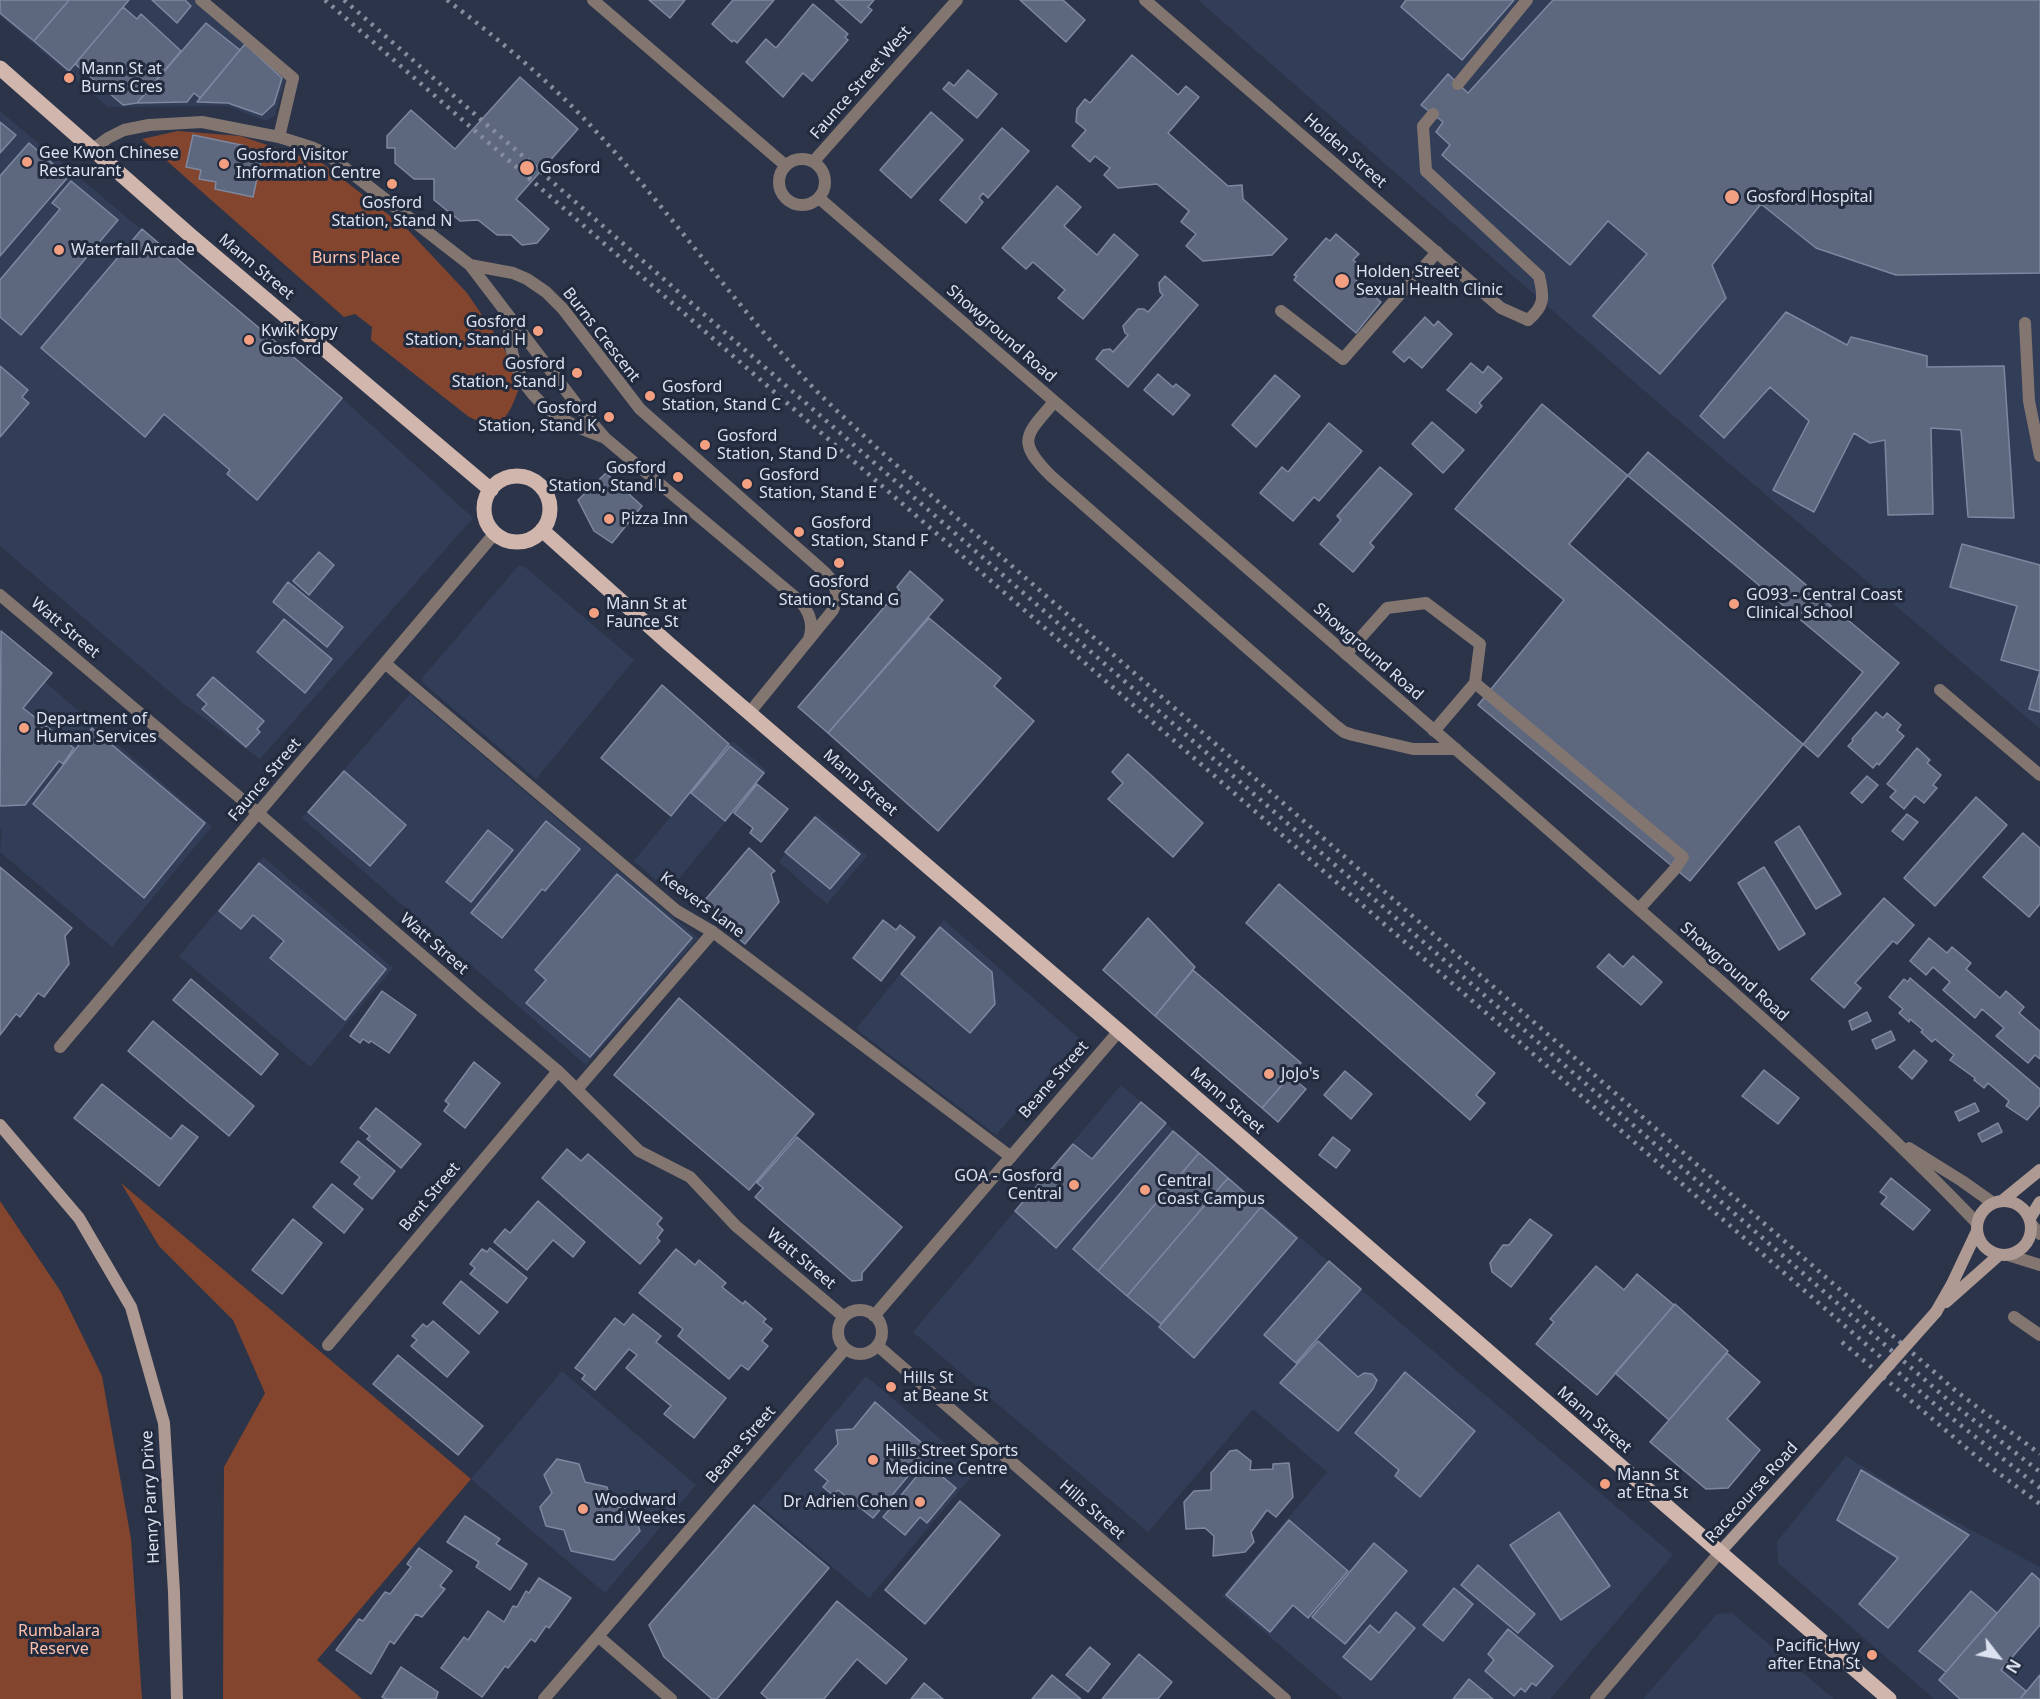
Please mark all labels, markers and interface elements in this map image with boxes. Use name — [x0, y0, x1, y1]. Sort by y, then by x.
street label: Faunce Street West — [807, 22, 915, 144]
place label: Mann St at Burns Cres — [81, 59, 163, 97]
marker: Mann St at Burns Cres — [62, 71, 76, 85]
street label: Holden Street — [1300, 110, 1390, 192]
place label: Gee Kwon Chinese Restaurant — [39, 143, 179, 181]
place label: Gosford Visitor Information Centre — [236, 145, 381, 183]
marker: Gee Kwon Chinese Restaurant — [20, 155, 34, 169]
marker: Gosford Visitor Information Centre — [217, 157, 231, 171]
place label: Gosford — [540, 158, 600, 178]
marker: Gosford — [518, 159, 536, 177]
marker: Gosford Station, Stand N — [385, 177, 399, 191]
place label: Gosford Hospital — [1746, 187, 1873, 207]
marker: Gosford Hospital — [1723, 188, 1741, 206]
place label: Gosford Station, Stand N — [331, 193, 453, 231]
street label: Mann Street — [215, 230, 297, 304]
place label: Waterfall Arcade — [71, 240, 195, 260]
marker: Waterfall Arcade — [52, 243, 66, 257]
park label: Burns Place — [312, 248, 400, 268]
place label: Holden Street Sexual Health Clinic — [1356, 262, 1503, 300]
marker: Holden Street Sexual Health Clinic — [1333, 272, 1351, 290]
street label: Showground Road — [942, 281, 1060, 387]
street label: Burns Crescent — [558, 284, 644, 386]
place label: Gosford Station, Stand H — [405, 312, 526, 350]
place label: Kwik Kopy Gosford — [261, 321, 338, 359]
marker: Gosford Station, Stand H — [531, 324, 545, 338]
marker: Kwik Kopy Gosford — [242, 333, 256, 347]
place label: Gosford Station, Stand J — [452, 354, 565, 392]
marker: Gosford Station, Stand J — [570, 366, 584, 380]
place label: Gosford Station, Stand C — [662, 377, 781, 415]
marker: Gosford Station, Stand C — [643, 389, 657, 403]
place label: Gosford Station, Stand K — [478, 398, 597, 436]
marker: Gosford Station, Stand K — [602, 410, 616, 424]
place label: Gosford Station, Stand D — [717, 426, 838, 464]
marker: Gosford Station, Stand D — [698, 438, 712, 452]
place label: Gosford Station, Stand L — [549, 458, 666, 496]
place label: Gosford Station, Stand E — [759, 465, 877, 503]
marker: Gosford Station, Stand L — [671, 470, 685, 484]
marker: Gosford Station, Stand E — [740, 477, 754, 491]
place label: Pizza Inn — [621, 509, 688, 529]
marker: Pizza Inn — [602, 512, 616, 526]
place label: Gosford Station, Stand F — [811, 513, 928, 551]
marker: Gosford Station, Stand F — [792, 525, 806, 539]
marker: Gosford Station, Stand G — [832, 556, 846, 570]
place label: Gosford Station, Stand G — [779, 572, 899, 610]
place label: GO93 - Central Coast Clinical School — [1746, 585, 1902, 623]
street label: Watt Street — [27, 594, 103, 662]
place label: Mann St at Faunce St — [606, 594, 687, 632]
marker: GO93 - Central Coast Clinical School — [1727, 597, 1741, 611]
street label: Showground Road — [1309, 599, 1427, 705]
marker: Mann St at Faunce St — [587, 606, 601, 620]
place label: Department of Human Services — [36, 709, 157, 747]
marker: Department of Human Services — [17, 721, 31, 735]
street label: Faunce Street — [225, 735, 305, 825]
street label: Mann Street — [819, 746, 901, 820]
street label: Keevers Lane — [656, 868, 748, 942]
street label: Watt Street — [396, 909, 472, 979]
street label: Showground Road — [1676, 918, 1792, 1026]
street label: Beane Street — [1015, 1037, 1093, 1123]
street label: Mann Street — [1186, 1064, 1268, 1138]
place label: JoJo's — [1281, 1064, 1320, 1084]
marker: JoJo's — [1262, 1067, 1276, 1081]
street label: Bent Street — [396, 1159, 464, 1235]
place label: GOA - Gosford Central — [954, 1166, 1062, 1204]
place label: Central Coast Campus — [1157, 1171, 1265, 1209]
marker: GOA - Gosford Central — [1067, 1178, 1081, 1192]
marker: Central Coast Campus — [1138, 1183, 1152, 1197]
street label: Watt Street — [763, 1225, 839, 1293]
place label: Hills St at Beane St — [903, 1368, 988, 1406]
marker: Hills St at Beane St — [884, 1380, 898, 1394]
street label: Mann Street — [1553, 1383, 1635, 1457]
street label: Beane Street — [702, 1402, 780, 1488]
street label: Henry Parry Drive — [138, 1430, 164, 1564]
street label: Racecourse Road — [1702, 1439, 1802, 1547]
place label: Hills Street Sports Medicine Centre — [885, 1441, 1018, 1479]
marker: Hills Street Sports Medicine Centre — [866, 1453, 880, 1467]
place label: Mann St at Etna St — [1617, 1465, 1688, 1503]
street label: Hills Street — [1055, 1476, 1129, 1544]
marker: Mann St at Etna St — [1598, 1477, 1612, 1491]
place label: Woodward and Weekes — [595, 1490, 686, 1528]
place label: Dr Adrien Cohen — [783, 1492, 908, 1512]
marker: Dr Adrien Cohen — [913, 1495, 927, 1509]
marker: Woodward and Weekes — [576, 1502, 590, 1516]
park label: Rumbalara Reserve — [18, 1621, 100, 1659]
north arrow — [1968, 1627, 2028, 1687]
place label: Pacific Hwy after Etna St — [1768, 1636, 1860, 1674]
marker: Pacific Hwy after Etna St — [1865, 1648, 1879, 1662]
text: N — [2001, 1655, 2026, 1678]

